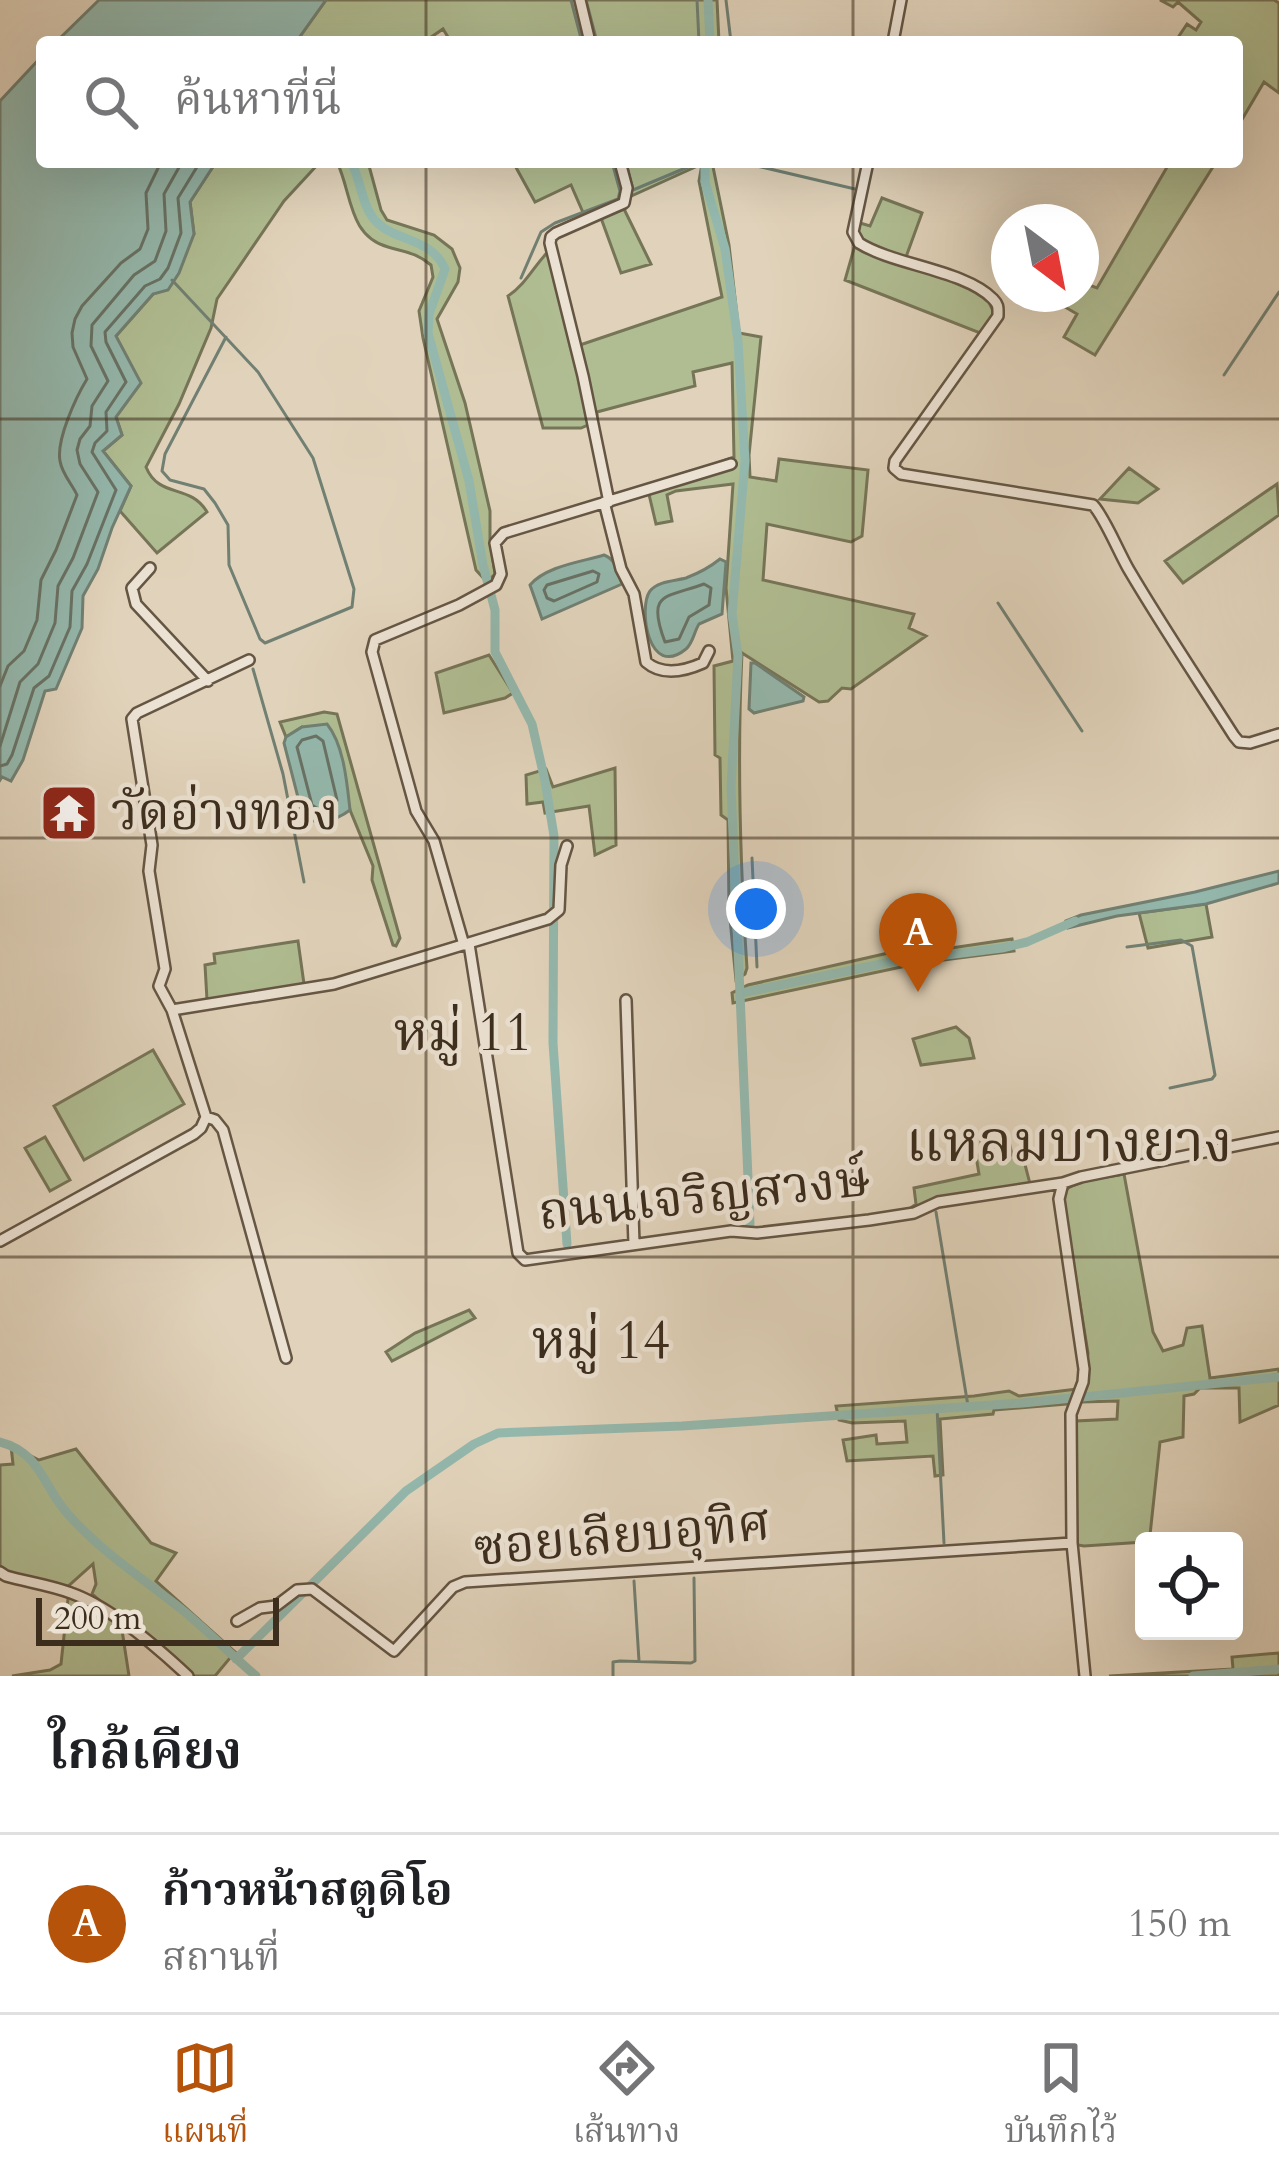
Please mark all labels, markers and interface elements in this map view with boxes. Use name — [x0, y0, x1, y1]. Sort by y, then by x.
search box — [36, 36, 1243, 168]
icon: search — [78, 69, 144, 135]
text: ค้นหาที่นี่ — [174, 69, 342, 130]
north arrow — [991, 204, 1099, 312]
place label: วัดอ่างทอง — [111, 778, 339, 848]
temple icon: วัดอ่างทอง — [38, 782, 100, 844]
your location — [726, 879, 786, 939]
pin: A — [879, 893, 957, 992]
district label: หมู่ 11 — [394, 997, 533, 1070]
district label: แหลมบางยาง — [905, 1105, 1233, 1182]
street label: ถนนเจริญสวงษ์ — [535, 1144, 873, 1248]
district label: หมู่ 14 — [532, 1305, 671, 1378]
street label: ซอยเลียบอุทิศ — [471, 1488, 773, 1584]
map controls — [1135, 1532, 1243, 1640]
button: locate — [1135, 1532, 1243, 1640]
scale bar — [36, 1592, 279, 1645]
text: 200 m — [54, 1596, 141, 1641]
text: ใกล้เคียง — [48, 1717, 242, 1787]
text: ก้าวหน้าสตูดิโอ — [162, 1860, 453, 1921]
text: A — [72, 1897, 102, 1950]
text: 150 m — [1128, 1897, 1231, 1950]
text: สถานที่ — [162, 1931, 280, 1984]
tab: แผนที่ — [162, 2035, 249, 2160]
tab: เส้นทาง — [573, 2035, 680, 2160]
tab: บันทึกไว้ — [1004, 2035, 1117, 2160]

